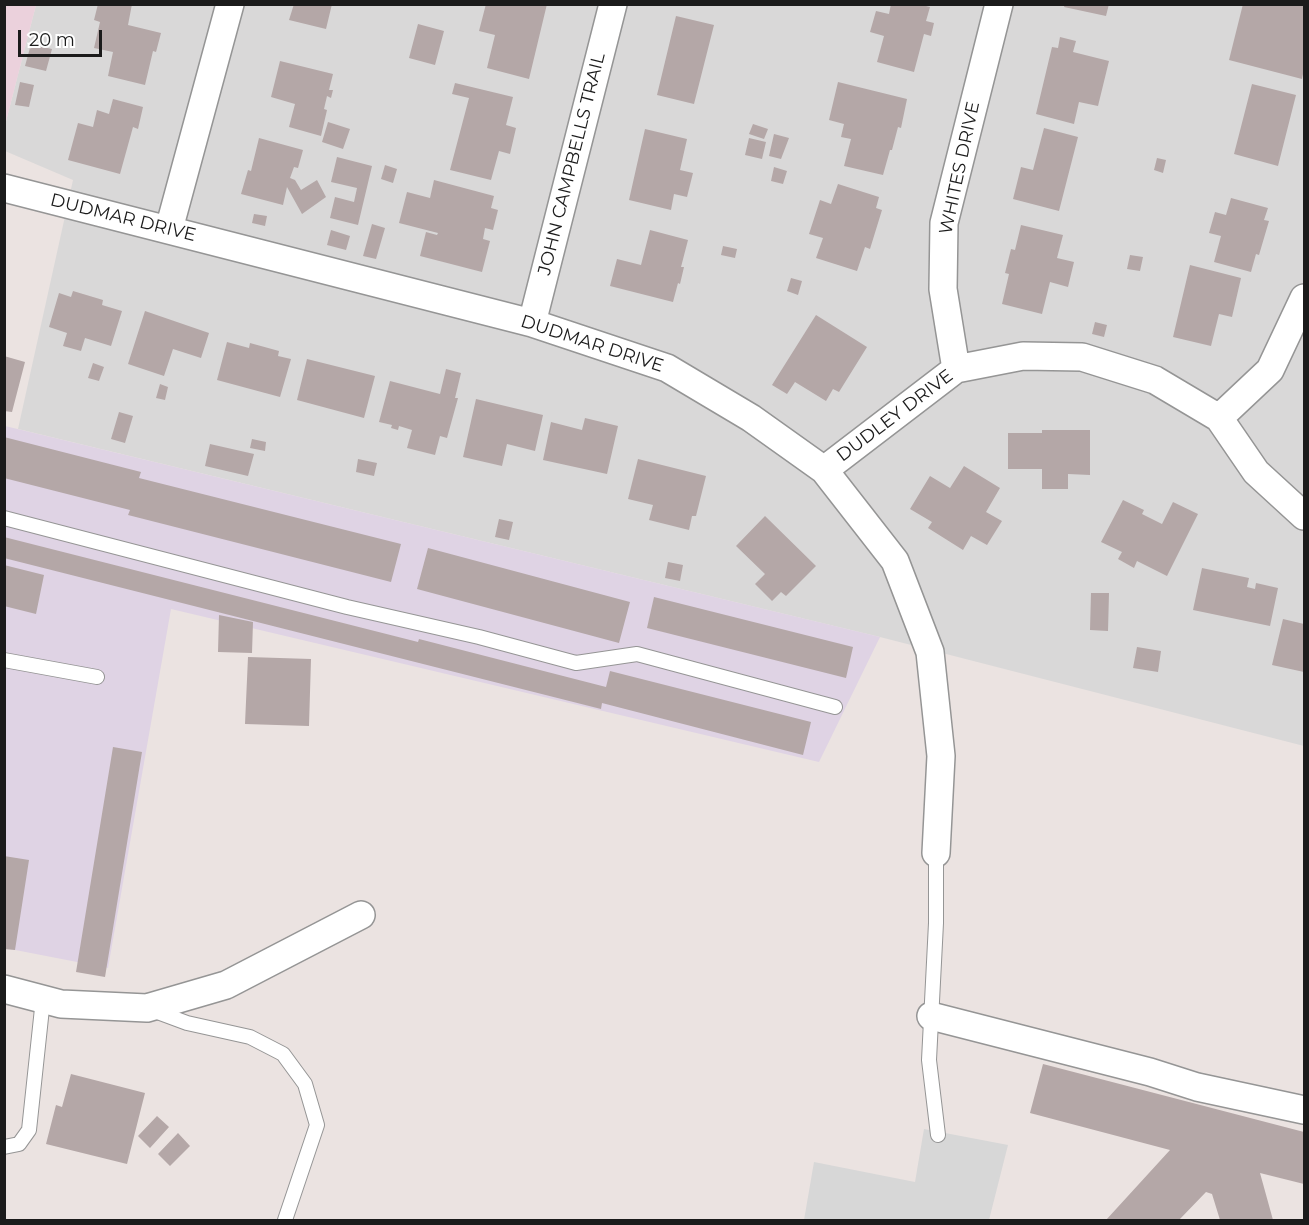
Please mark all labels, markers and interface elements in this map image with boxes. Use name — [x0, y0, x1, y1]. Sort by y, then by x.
scale bar — [21, 18, 105, 56]
text: 20 m — [29, 29, 75, 51]
street label: JOHN CAMPBELLS TRAIL — [534, 51, 610, 277]
street label: WHITES DRIVE — [935, 100, 985, 236]
street label: DUDMAR DRIVE — [48, 189, 198, 247]
street label: DUDMAR DRIVE — [518, 311, 666, 377]
street label: DUDLEY DRIVE — [833, 365, 957, 467]

